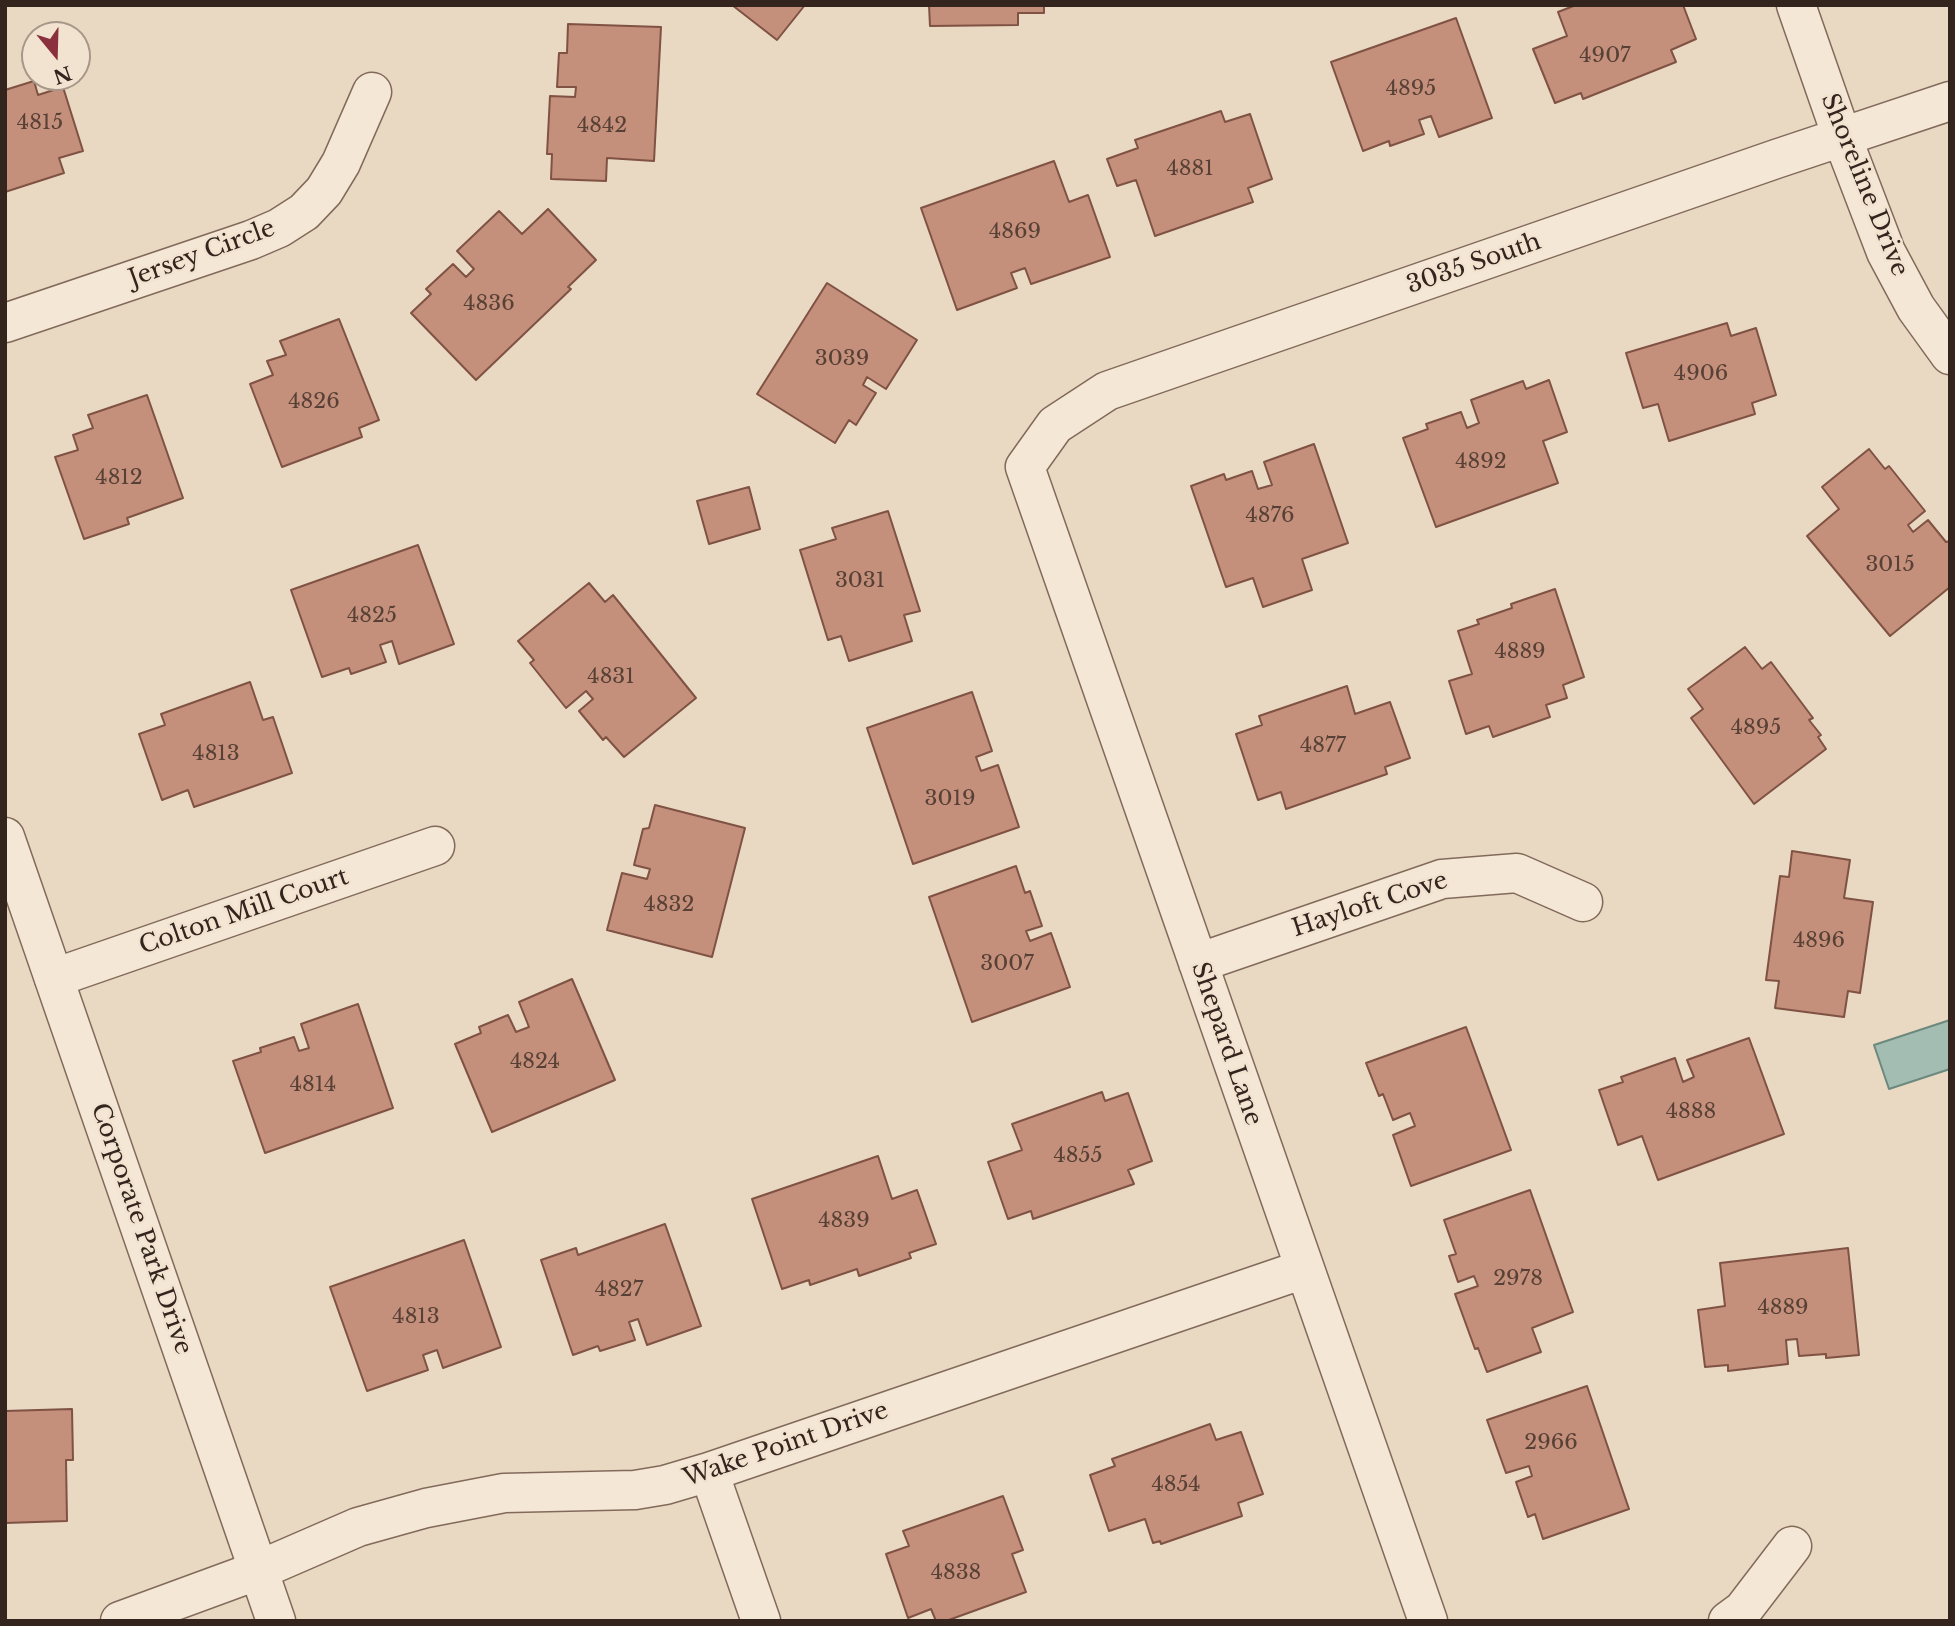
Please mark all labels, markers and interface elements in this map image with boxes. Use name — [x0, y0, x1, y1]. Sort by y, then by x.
north arrow — [21, 21, 91, 91]
house number: 4907 — [1579, 43, 1631, 69]
text: N — [50, 61, 75, 88]
house number: 4895 — [1386, 76, 1436, 102]
street label: Shoreline Drive — [1814, 89, 1914, 281]
house number: 4815 — [17, 110, 63, 136]
house number: 4842 — [577, 113, 627, 139]
house number: 4881 — [1166, 156, 1214, 182]
street label: Jersey Circle — [125, 214, 279, 294]
house number: 4869 — [989, 219, 1041, 245]
street label: 3035 South — [1403, 228, 1545, 300]
house number: 4836 — [463, 291, 515, 317]
house number: 3039 — [815, 346, 869, 372]
house number: 4906 — [1674, 361, 1728, 387]
house number: 4826 — [288, 389, 340, 415]
house number: 4892 — [1455, 449, 1507, 475]
house number: 4812 — [95, 465, 143, 491]
house number: 4876 — [1245, 503, 1295, 529]
house number: 3015 — [1865, 552, 1915, 578]
house number: 3031 — [835, 568, 885, 594]
house number: 4825 — [347, 603, 397, 629]
house number: 4889 — [1494, 639, 1546, 665]
house number: 4831 — [587, 664, 635, 690]
house number: 4895 — [1731, 715, 1781, 741]
house number: 4877 — [1300, 733, 1346, 759]
house number: 4813 — [192, 741, 240, 767]
house number: 3019 — [925, 786, 975, 812]
street label: Colton Mill Court — [136, 863, 352, 961]
street label: Hayloft Cove — [1289, 866, 1451, 944]
house number: 4832 — [644, 892, 694, 918]
house number: 4896 — [1793, 928, 1845, 954]
house number: 3007 — [980, 951, 1034, 977]
street label: Shepard Lane — [1185, 959, 1267, 1129]
house number: 4824 — [510, 1049, 560, 1075]
house number: 4814 — [290, 1072, 336, 1098]
street label: Corporate Park Drive — [84, 1099, 198, 1359]
house number: 4888 — [1666, 1099, 1716, 1125]
house number: 4855 — [1054, 1143, 1102, 1169]
house number: 4839 — [818, 1208, 870, 1234]
house number: 2978 — [1493, 1266, 1543, 1292]
house number: 4827 — [595, 1277, 643, 1303]
house number: 4889 — [1757, 1295, 1809, 1321]
house number: 4813 — [392, 1304, 440, 1330]
street label: Wake Point Drive — [680, 1396, 892, 1494]
house number: 2966 — [1524, 1430, 1578, 1456]
house number: 4854 — [1151, 1472, 1201, 1498]
house number: 4838 — [931, 1560, 981, 1586]

